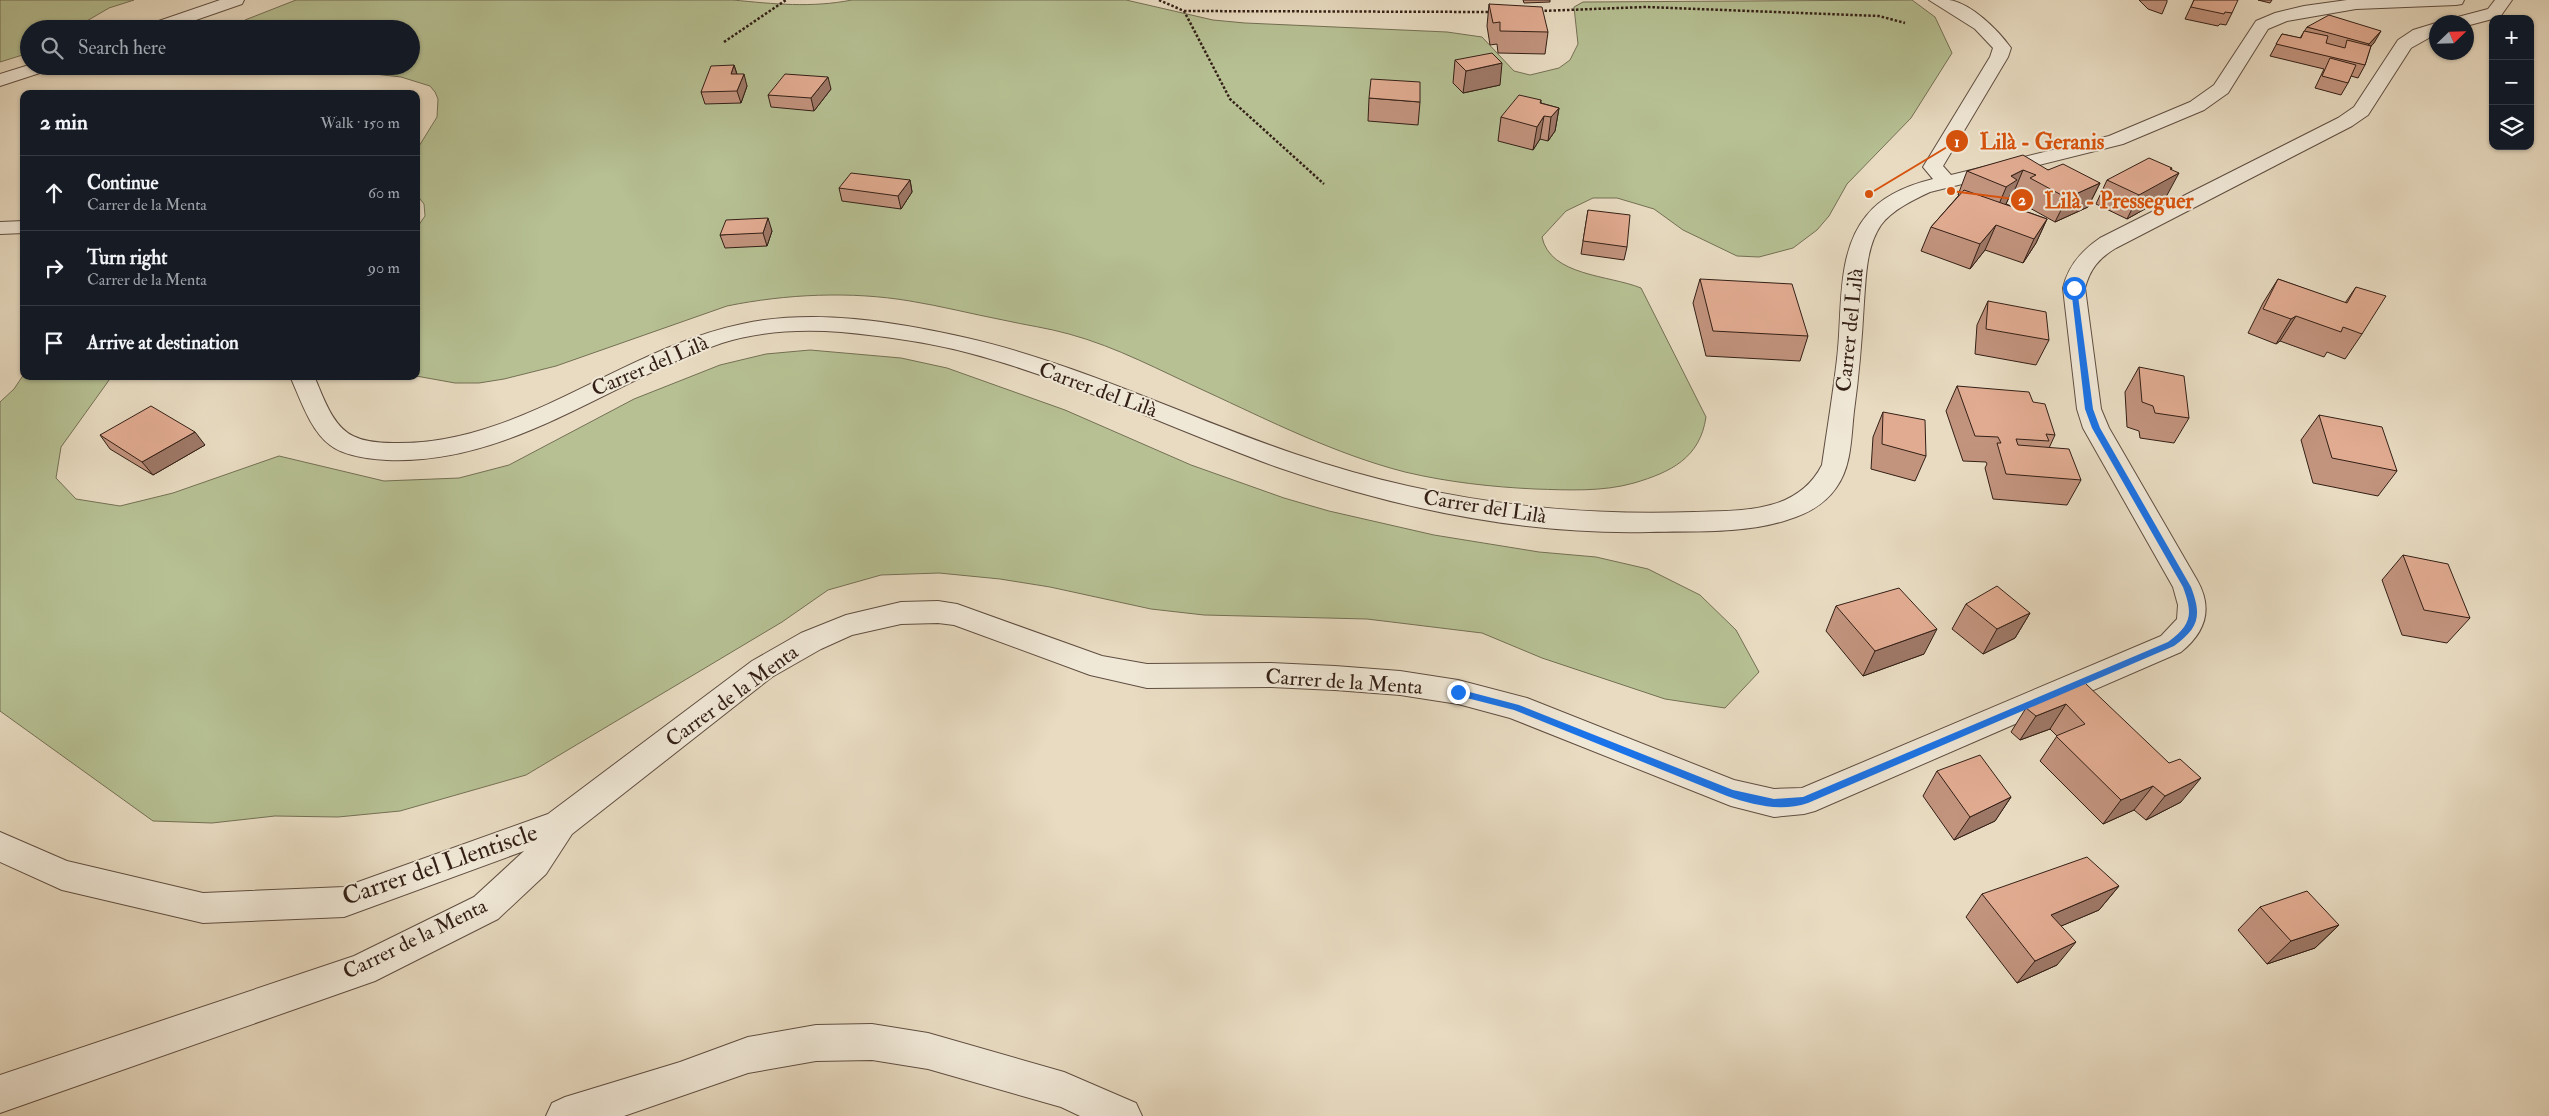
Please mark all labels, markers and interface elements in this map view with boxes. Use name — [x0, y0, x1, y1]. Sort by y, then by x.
north arrow — [2429, 15, 2474, 60]
map controls — [2489, 15, 2534, 150]
button: + — [2489, 15, 2534, 60]
search box — [20, 20, 420, 75]
icon: search — [38, 34, 66, 62]
text: Search here — [78, 36, 166, 60]
button: − — [2489, 60, 2534, 105]
button: layers — [2489, 105, 2534, 150]
text: 2 min — [40, 109, 88, 136]
text: Walk · 150 m — [320, 113, 400, 133]
callout: Lilà - Geranis — [1945, 123, 2114, 160]
text: Lilà - Geranis — [1980, 128, 2105, 156]
text: 1 — [1954, 133, 1960, 152]
text: Continue — [87, 171, 158, 195]
icon: ahead — [40, 179, 68, 207]
callout: Lilà - Presseguer — [2009, 182, 2204, 219]
text: 60 m — [368, 183, 400, 203]
text: Lilà - Presseguer — [2044, 187, 2194, 216]
text: 2 — [2018, 191, 2026, 210]
text: Carrer de la Menta — [87, 195, 207, 215]
text: Turn right — [87, 246, 167, 270]
icon: right — [40, 254, 68, 282]
text: 90 m — [368, 258, 400, 278]
street label: Carrer del Lilà — [1830, 266, 1870, 393]
text: Carrer de la Menta — [87, 270, 207, 290]
route start — [2063, 277, 2086, 300]
icon: arrive — [40, 329, 68, 357]
street label: Carrer del Lilà — [588, 329, 713, 403]
text: Arrive at destination — [87, 331, 239, 355]
street label: Carrer del Lilà — [1035, 356, 1161, 424]
street label: Carrer del Lilà — [1422, 484, 1549, 530]
street label: Carrer de la Menta — [660, 639, 804, 753]
street label: Carrer de la Menta — [1265, 663, 1424, 701]
route end — [1447, 681, 1470, 704]
street label: Carrer del Llentiscle — [338, 817, 542, 913]
street label: Carrer de la Menta — [338, 892, 492, 986]

